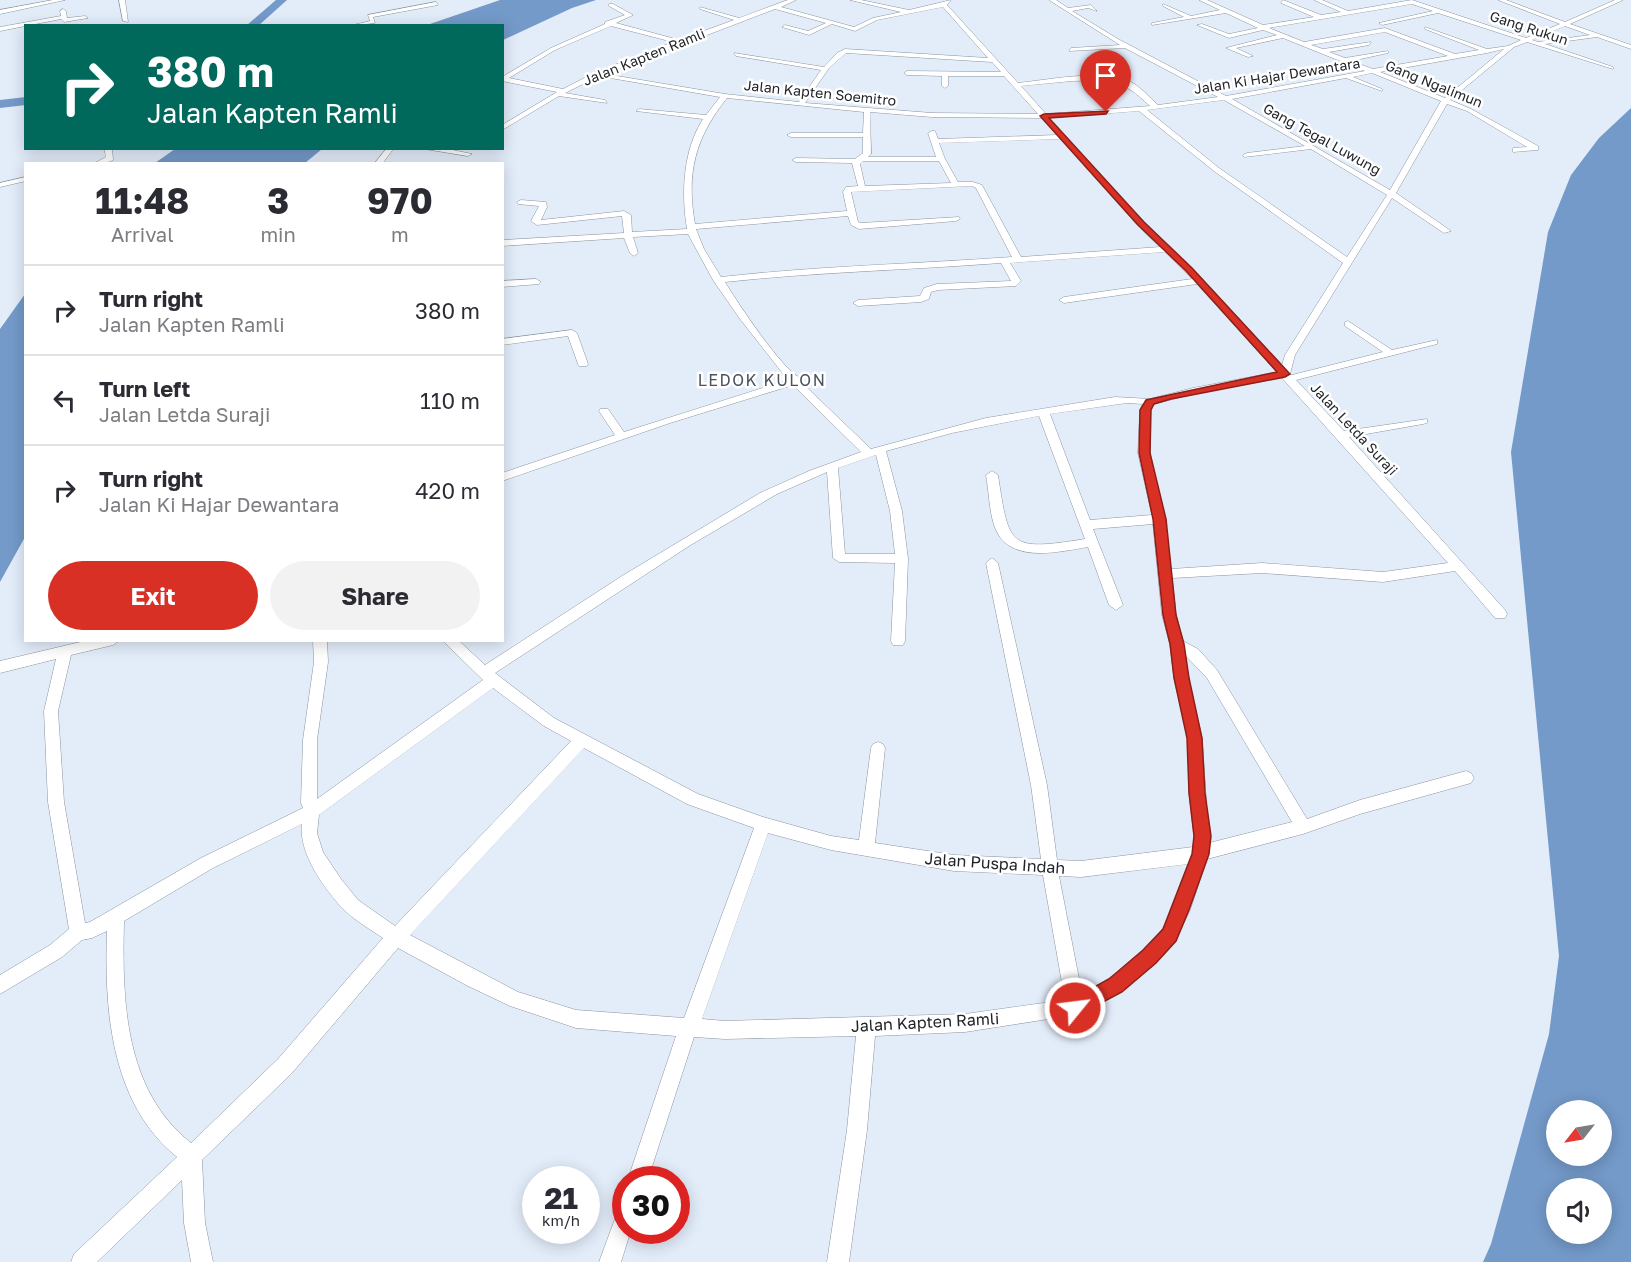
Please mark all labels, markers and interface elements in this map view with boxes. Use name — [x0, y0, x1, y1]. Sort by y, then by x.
street label: Gang Rukun — [1488, 7, 1570, 48]
street label: Jalan Kapten Ramli — [580, 24, 707, 89]
text: 380 m — [147, 46, 274, 96]
icon: right — [48, 48, 126, 126]
pin — [1080, 50, 1131, 112]
street label: Jalan Ki Hajar Dewantara — [1193, 54, 1361, 97]
street label: Gang Ngalimun — [1383, 56, 1485, 111]
icon: arrive — [1089, 59, 1122, 92]
street label: Jalan Kapten Soemitro — [743, 76, 897, 109]
text: Jalan Kapten Ramli — [147, 97, 398, 129]
street label: Gang Tegal Luwung — [1261, 99, 1384, 178]
text: 11:48 — [95, 179, 189, 222]
text: 3 — [267, 179, 289, 222]
text: 970 — [367, 179, 433, 222]
text: Arrival — [111, 222, 174, 246]
text: min — [260, 222, 296, 246]
text: m — [391, 222, 409, 246]
text: Turn right — [99, 285, 203, 312]
icon: right — [48, 294, 81, 327]
text: 380 m — [415, 297, 480, 324]
text: Jalan Kapten Ramli — [99, 312, 285, 336]
district label: LEDOK KULON — [698, 370, 826, 390]
text: Turn left — [99, 375, 190, 402]
street label: Jalan Letda Suraji — [1307, 379, 1401, 478]
icon: left — [48, 384, 81, 417]
text: 110 m — [420, 387, 480, 414]
text: Jalan Letda Suraji — [99, 402, 270, 426]
text: Turn right — [99, 465, 203, 492]
icon: right — [48, 474, 81, 507]
text: 420 m — [415, 477, 480, 504]
text: Jalan Ki Hajar Dewantara — [99, 492, 339, 516]
button: Exit — [48, 561, 258, 630]
button: Share — [270, 561, 480, 630]
street label: Jalan Puspa Indah — [924, 848, 1066, 878]
position arrow — [1043, 976, 1107, 1040]
street label: Jalan Kapten Ramli — [850, 1008, 1000, 1036]
north arrow — [1546, 1100, 1612, 1166]
map controls — [1546, 1100, 1612, 1244]
speed limit sign: 30 — [612, 1166, 690, 1244]
button: sound — [1546, 1178, 1612, 1244]
text: 21 — [544, 1180, 578, 1216]
text: km/h — [542, 1211, 580, 1229]

